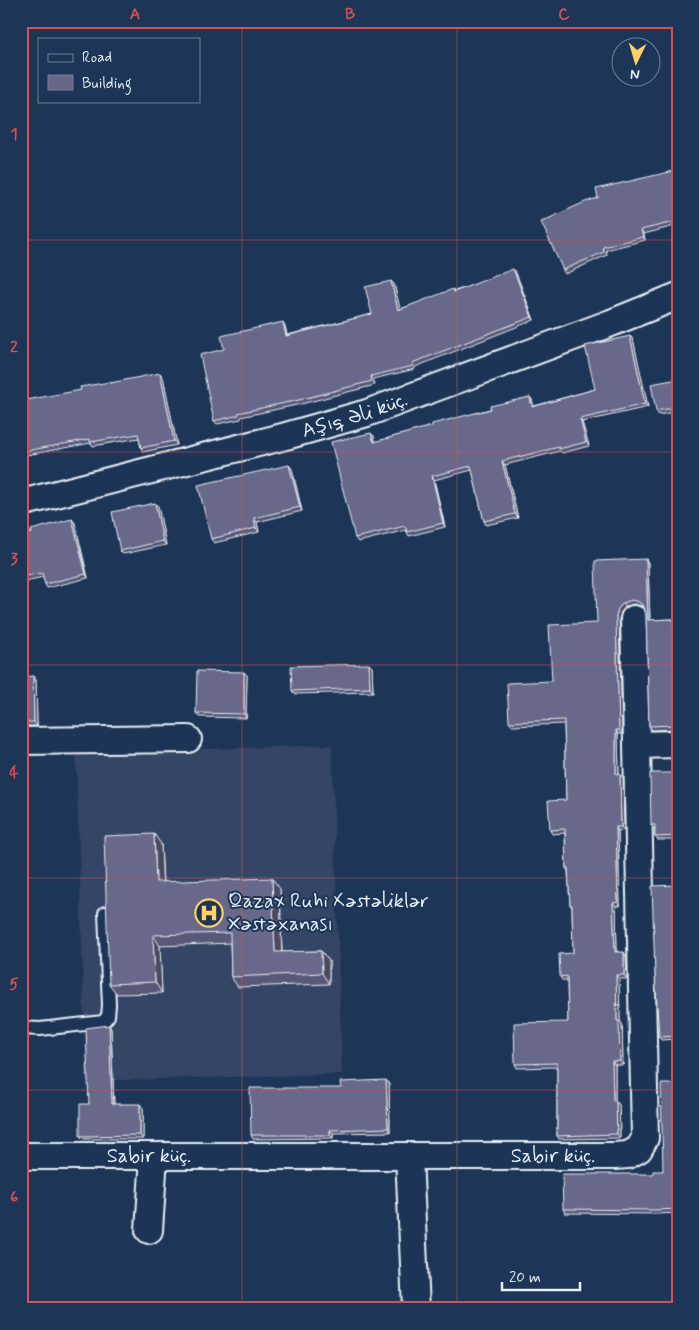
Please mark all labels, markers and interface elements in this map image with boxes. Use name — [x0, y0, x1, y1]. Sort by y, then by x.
text: A — [130, 4, 140, 25]
text: B — [345, 4, 355, 25]
text: C — [558, 4, 570, 25]
legend — [38, 38, 200, 102]
north arrow — [612, 38, 662, 88]
text: Road — [82, 48, 112, 68]
text: N — [630, 65, 640, 83]
text: Building — [82, 74, 132, 95]
text: 1 — [10, 124, 18, 145]
text: 2 — [10, 337, 18, 358]
street label: Aşıq Əli küç. — [299, 386, 411, 444]
text: 3 — [10, 549, 18, 570]
text: 4 — [9, 762, 19, 783]
place label: Qazax Ruhi Xəstəliklər Xəstəxanası — [228, 888, 429, 938]
hospital icon: Qazax Ruhi Xəstəliklər Xəstəxanası — [194, 898, 224, 928]
text: 5 — [9, 974, 19, 995]
street label: Sabir küç. — [107, 1143, 191, 1170]
street label: Sabir küç. — [511, 1143, 595, 1170]
text: 6 — [10, 1187, 18, 1208]
scale bar — [502, 1260, 579, 1292]
text: 20 m — [509, 1268, 541, 1288]

